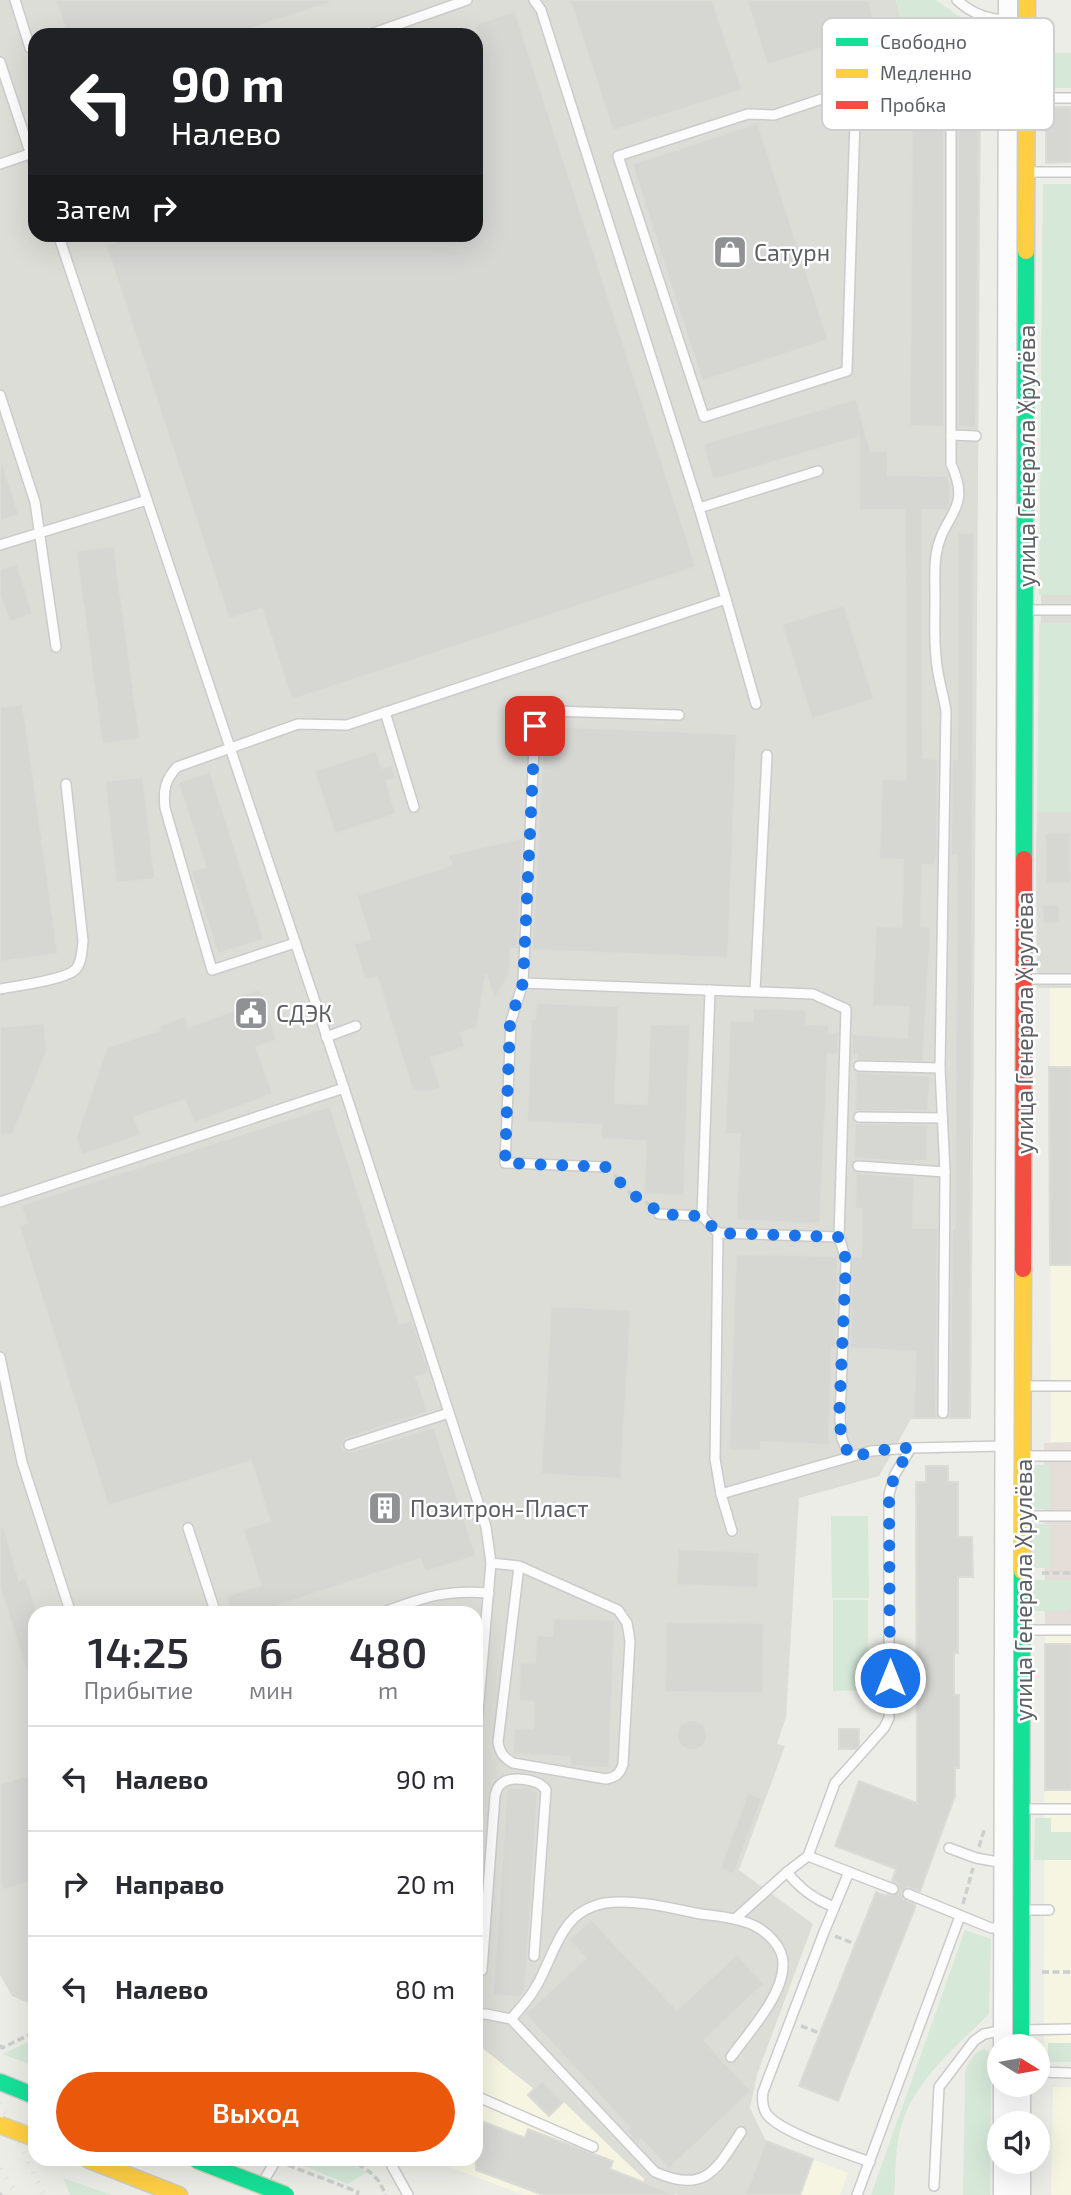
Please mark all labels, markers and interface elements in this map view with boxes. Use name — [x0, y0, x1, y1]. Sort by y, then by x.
legend — [822, 18, 1054, 130]
text: Свободно — [880, 30, 967, 53]
text: 90 m — [171, 53, 285, 112]
icon: left — [56, 56, 147, 147]
text: Медленно — [880, 61, 972, 84]
text: Пробка — [880, 93, 946, 116]
text: Налево — [171, 113, 281, 151]
icon: right — [145, 189, 183, 227]
text: Затем — [56, 193, 131, 224]
shop icon: Сатурн — [711, 233, 749, 271]
place label: Сатурн — [754, 238, 830, 267]
street label: улица Генерала Хрулёва — [1012, 325, 1041, 587]
pin — [505, 696, 565, 756]
icon: arrive — [516, 707, 554, 745]
street label: улица Генерала Хрулёва — [1010, 892, 1039, 1154]
public building icon: СДЭК — [232, 994, 270, 1032]
place label: СДЭК — [276, 999, 332, 1027]
street label: улица Генерала Хрулёва — [1009, 1459, 1038, 1721]
building icon: Позитрон-Пласт — [366, 1489, 404, 1527]
place label: Позитрон-Пласт — [410, 1494, 588, 1522]
text: 14:25 — [88, 1626, 189, 1676]
text: 6 — [259, 1626, 283, 1676]
text: 480 — [349, 1626, 427, 1676]
position arrow — [853, 1641, 927, 1715]
text: Прибытие — [84, 1676, 193, 1704]
text: мин — [249, 1676, 293, 1704]
text: m — [378, 1676, 398, 1704]
icon: left — [56, 1760, 94, 1798]
text: Налево — [115, 1763, 208, 1794]
text: 90 m — [396, 1763, 455, 1794]
icon: right — [56, 1865, 94, 1903]
text: Направо — [115, 1868, 224, 1899]
text: 20 m — [396, 1868, 455, 1899]
icon: left — [56, 1970, 94, 2008]
text: Налево — [115, 1973, 208, 2004]
text: 80 m — [395, 1973, 455, 2004]
north arrow — [987, 2034, 1050, 2096]
map controls — [987, 2034, 1050, 2174]
button: Выход — [56, 2072, 455, 2152]
button: sound — [987, 2111, 1050, 2174]

